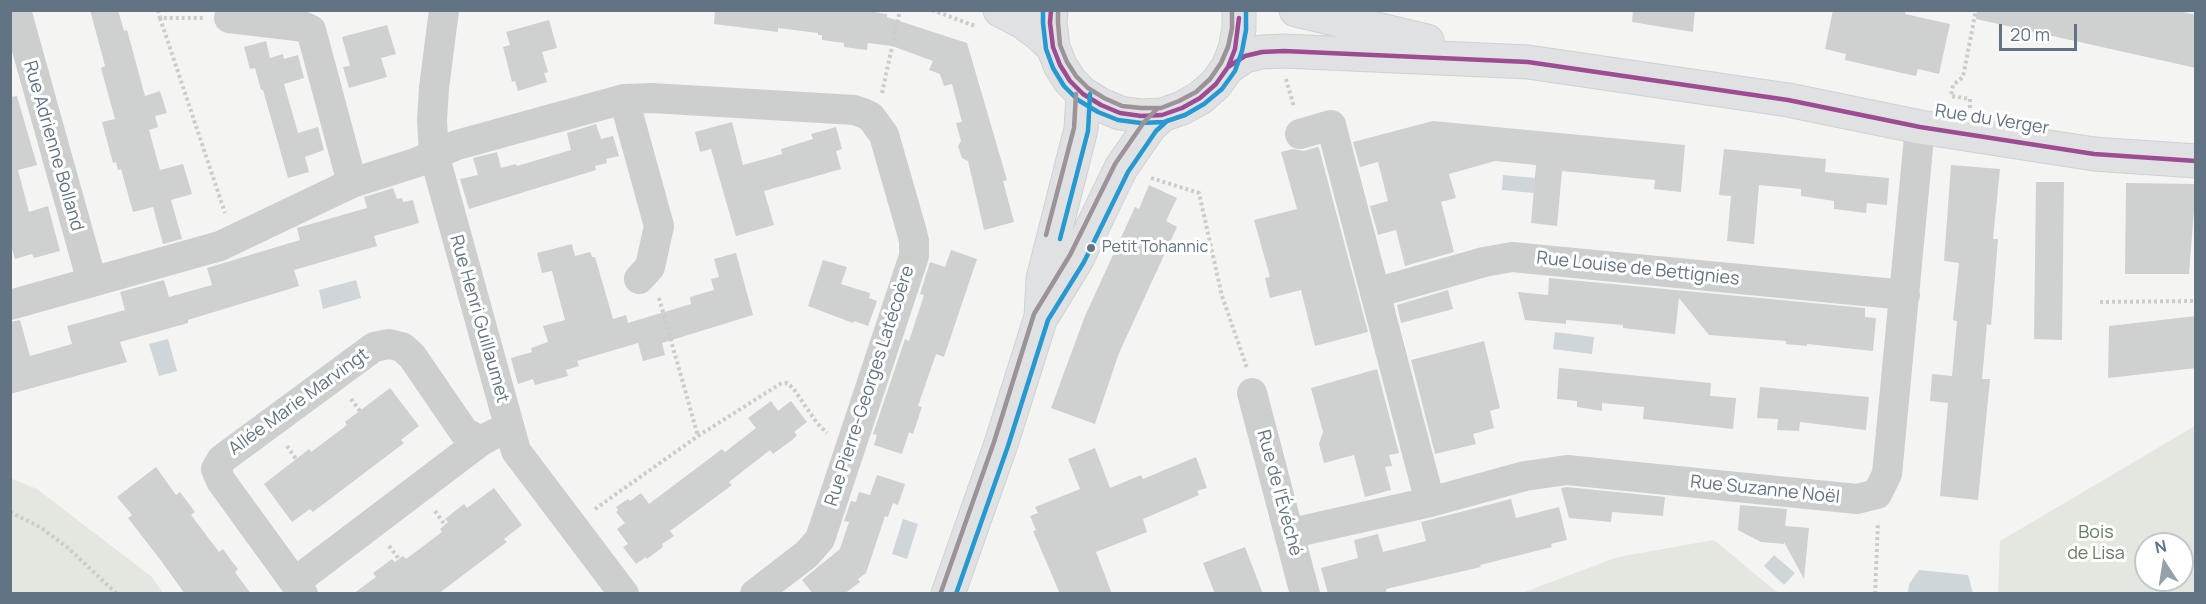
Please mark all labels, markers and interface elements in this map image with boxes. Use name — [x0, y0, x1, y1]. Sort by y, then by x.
scale bar — [2002, 12, 2080, 50]
text: 20 m — [2010, 22, 2050, 46]
street label: Rue Adrienne Bolland — [18, 58, 88, 234]
street label: Rue du Verger — [1933, 100, 2051, 140]
street label: Rue Henri Guillaumet — [445, 233, 513, 405]
place label: Petit Tohannic — [1102, 238, 1208, 258]
marker: Petit Tohannic — [1085, 242, 1097, 254]
street label: Rue Louise de Bettignies — [1535, 248, 1741, 290]
street label: Rue Pierre-Georges Latécoère — [821, 263, 919, 509]
street label: Allée Marie Marvingt — [225, 344, 373, 460]
street label: Rue de l'Évéché — [1252, 428, 1306, 558]
street label: Rue Suzanne Noël — [1689, 471, 1841, 509]
park label: Bois de Lisa — [2067, 522, 2125, 564]
north arrow — [2134, 532, 2194, 592]
text: N — [2153, 534, 2169, 558]

